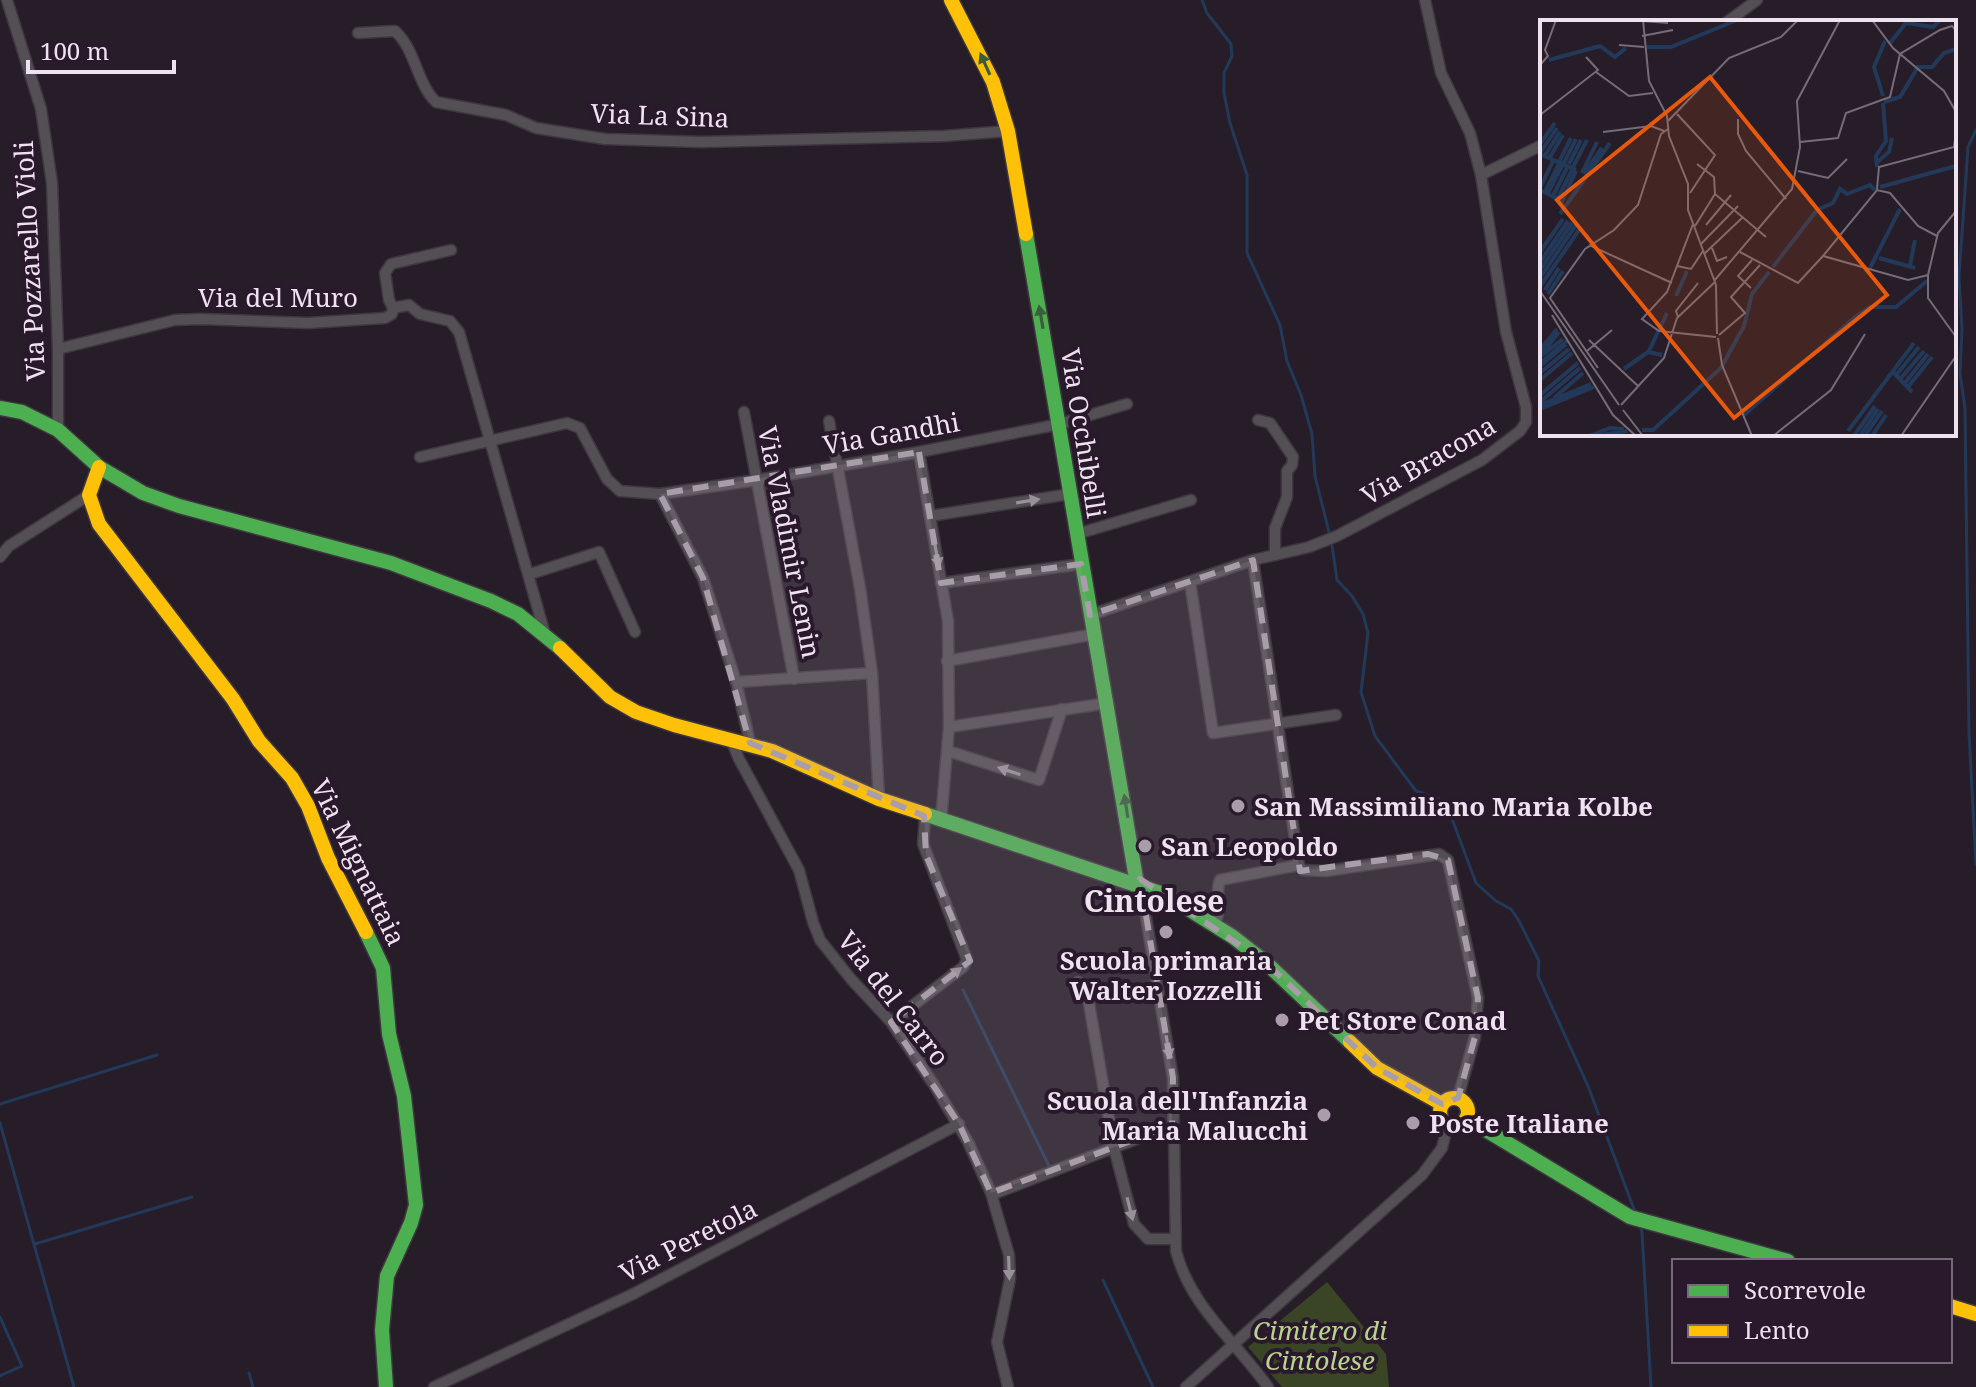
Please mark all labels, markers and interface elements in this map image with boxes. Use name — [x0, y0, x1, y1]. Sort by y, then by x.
inset map — [1540, 20, 1956, 436]
scale bar — [28, 24, 174, 74]
text: 100 m — [40, 34, 109, 67]
one-way arrow — [979, 52, 992, 76]
street label: Via La Sina — [590, 95, 730, 135]
street label: Via Pozzarello Violi — [5, 140, 53, 382]
street label: Via del Muro — [198, 279, 358, 315]
one-way arrow — [1034, 305, 1046, 330]
street label: Via Occhibelli — [1053, 346, 1115, 520]
street label: Via Gandhi — [820, 403, 962, 463]
street label: Via Bracona — [1354, 407, 1502, 513]
street label: Via Vladimir Lenin — [750, 423, 830, 661]
one-way arrow — [1016, 494, 1041, 507]
one-way arrow — [931, 544, 943, 569]
one-way arrow — [997, 764, 1021, 776]
street label: Via Mignattaia — [303, 773, 415, 951]
place label: San Massimiliano Maria Kolbe — [1254, 788, 1653, 824]
one-way arrow — [1119, 794, 1132, 819]
marker: San Massimiliano Maria Kolbe — [1229, 797, 1247, 815]
place label: San Leopoldo — [1161, 828, 1338, 864]
marker: San Leopoldo — [1136, 837, 1154, 855]
district label: Cintolese — [1084, 880, 1224, 921]
street label: Via del Carro — [830, 923, 958, 1073]
marker: Scuola primaria Walter Iozzelli — [1157, 923, 1175, 941]
place label: Scuola primaria Walter Iozzelli — [1060, 942, 1272, 1008]
one-way arrow — [942, 967, 962, 983]
place label: Pet Store Conad — [1298, 1002, 1507, 1038]
marker: Pet Store Conad — [1273, 1011, 1291, 1029]
one-way arrow — [1162, 1034, 1175, 1059]
place label: Scuola dell'Infanzia Maria Malucchi — [1047, 1082, 1308, 1148]
place label: Poste Italiane — [1429, 1105, 1609, 1141]
marker: Scuola dell'Infanzia Maria Malucchi — [1315, 1106, 1333, 1124]
marker: Poste Italiane — [1404, 1114, 1422, 1132]
street label: Via Peretola — [613, 1190, 763, 1290]
one-way arrow — [1125, 1197, 1137, 1222]
one-way arrow — [1003, 1256, 1016, 1281]
legend — [1672, 1259, 1952, 1363]
text: Scorrevole — [1744, 1273, 1866, 1306]
park label: Cimitero di Cintolese — [1253, 1312, 1387, 1378]
text: Lento — [1744, 1313, 1810, 1346]

